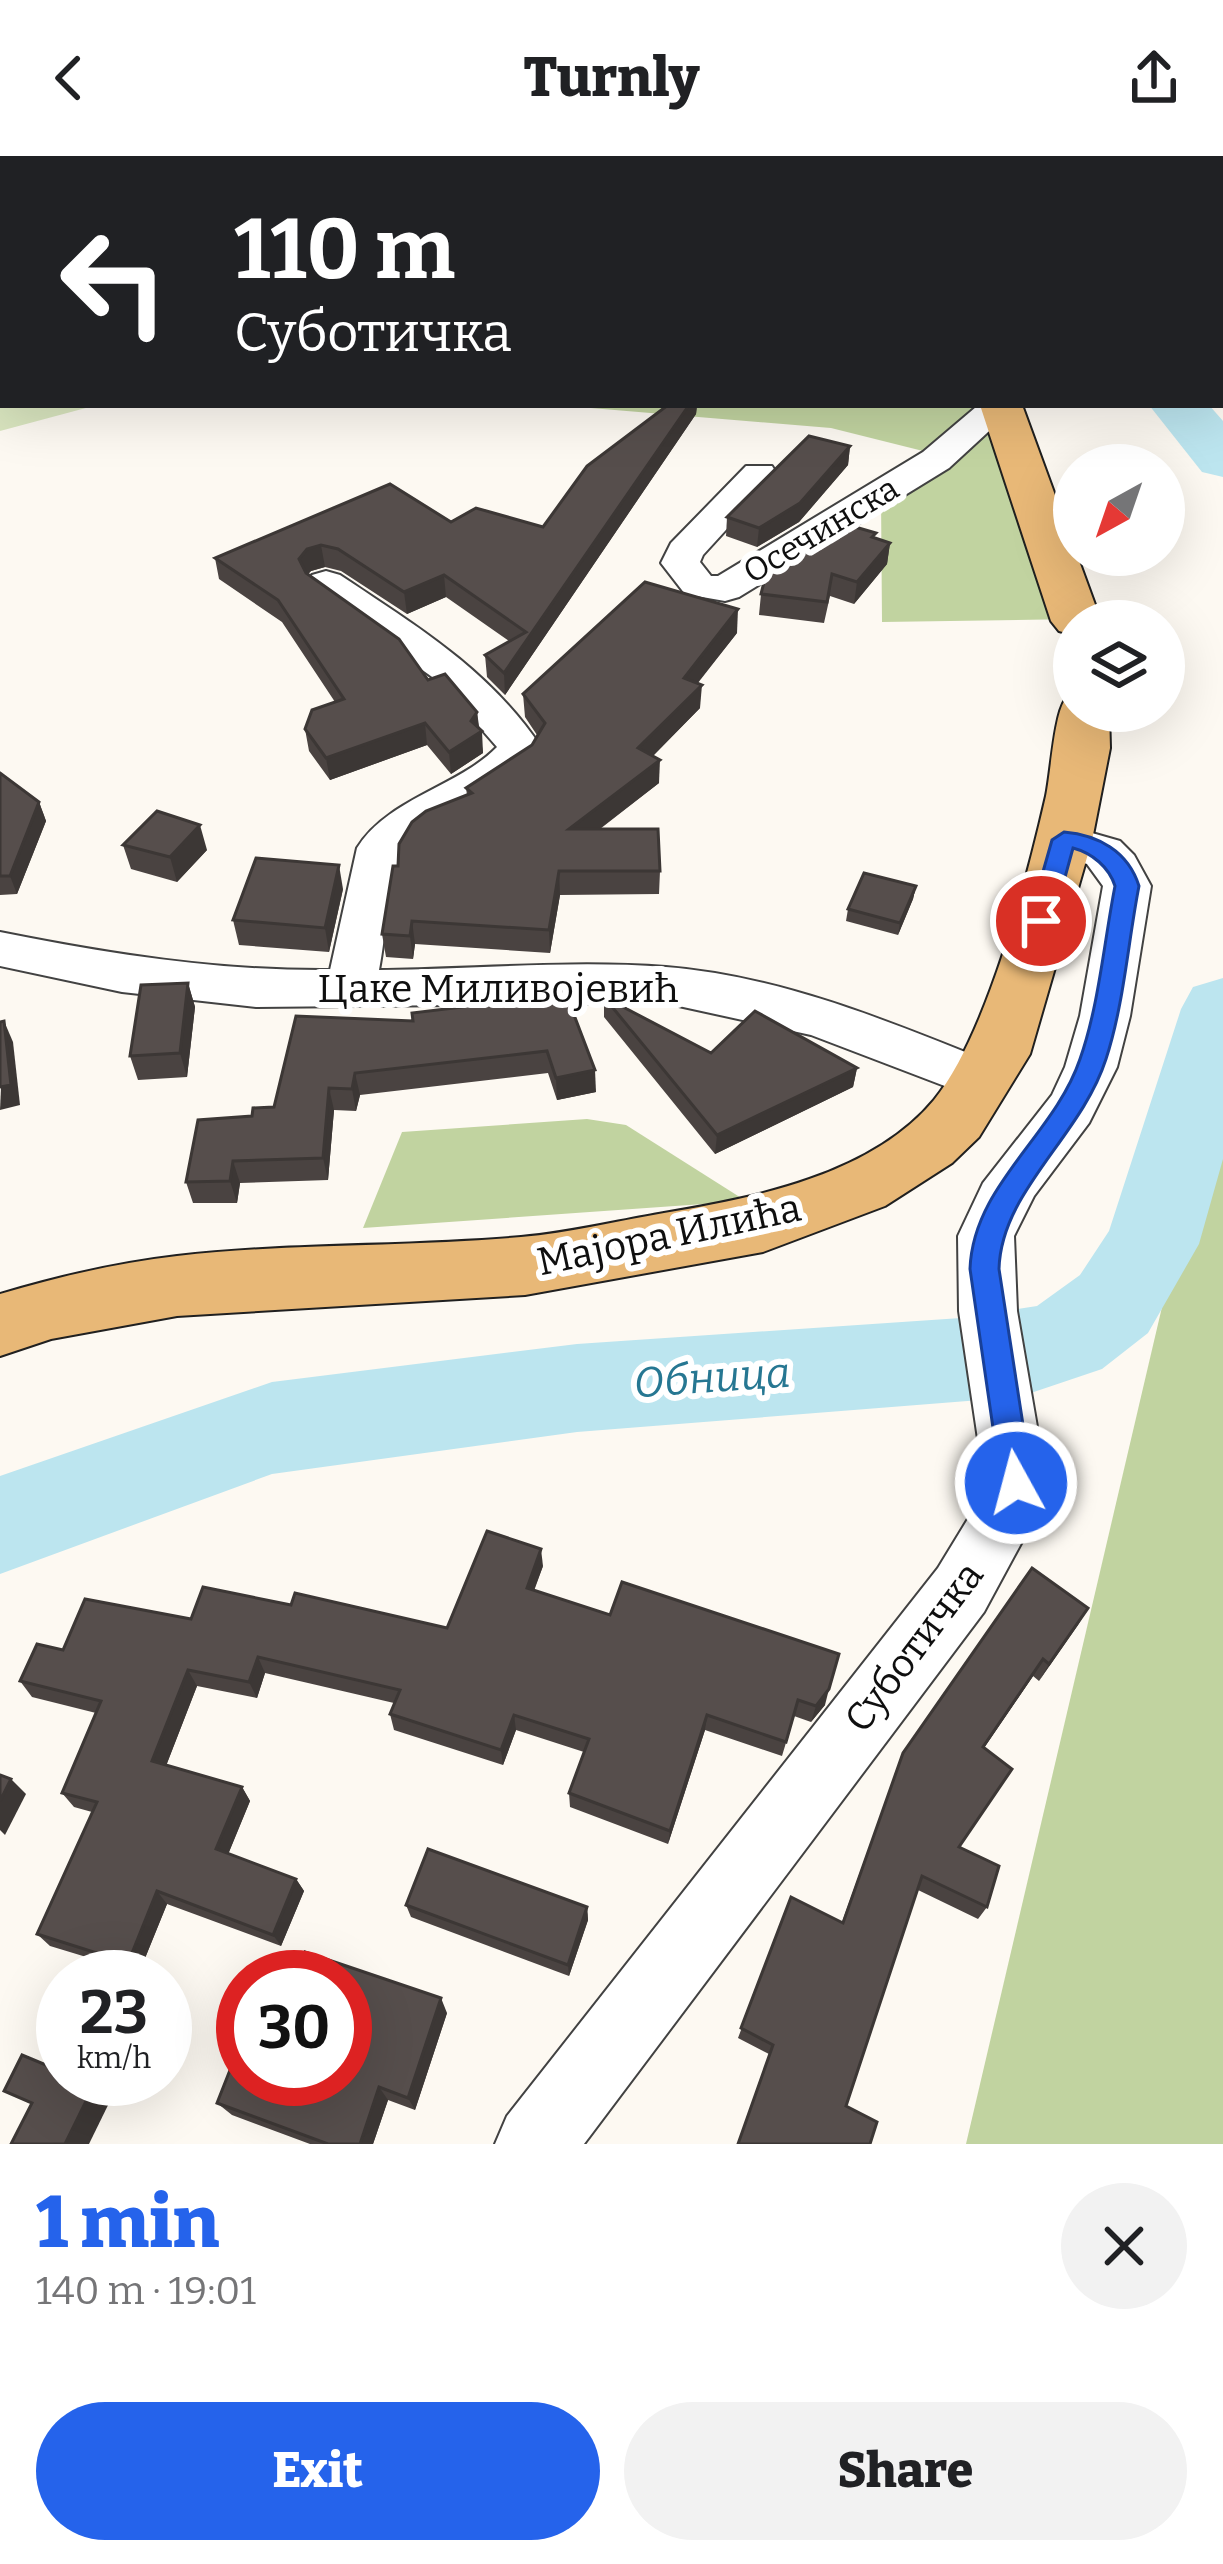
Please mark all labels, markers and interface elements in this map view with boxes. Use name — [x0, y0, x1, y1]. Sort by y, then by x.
icon: back — [36, 45, 102, 111]
icon: share — [1121, 45, 1187, 111]
text: Turnly — [523, 46, 700, 110]
text: 110 m — [234, 199, 455, 300]
icon: left — [36, 204, 192, 360]
text: Суботичка — [234, 301, 512, 365]
north arrow — [1053, 444, 1185, 576]
map controls — [1053, 444, 1185, 732]
street label: Осечинска — [736, 468, 906, 592]
button: layers — [1053, 600, 1185, 732]
pin — [990, 870, 1092, 972]
icon: arrive — [1008, 888, 1074, 954]
street label: Цаке Миливојевић — [317, 966, 679, 1012]
street label: Мајора Илића — [533, 1185, 805, 1285]
water label: Обница — [632, 1348, 792, 1408]
position arrow — [953, 1420, 1079, 1546]
street label: Суботичка — [835, 1553, 993, 1741]
speed limit sign: 30 — [216, 1950, 372, 2106]
text: 23 — [80, 1977, 148, 2049]
text: km/h — [77, 2040, 151, 2076]
text: 1 min — [36, 2180, 219, 2266]
button: close — [1061, 2183, 1187, 2309]
text: 140 m · 19:01 — [36, 2268, 256, 2314]
button: Exit — [36, 2402, 600, 2540]
button: Share — [624, 2402, 1187, 2540]

